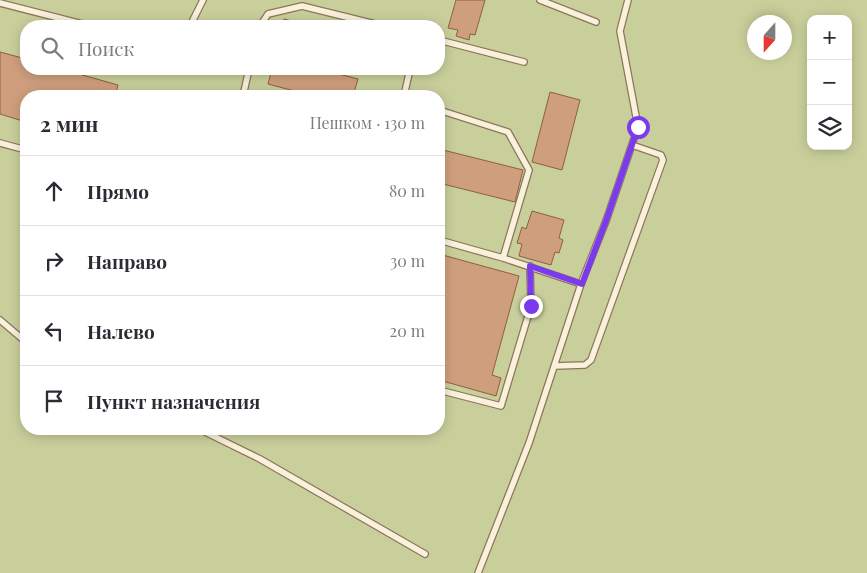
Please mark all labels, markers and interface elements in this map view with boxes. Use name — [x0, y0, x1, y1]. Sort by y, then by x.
north arrow — [747, 15, 792, 60]
map controls — [807, 15, 852, 150]
button: + — [807, 15, 852, 60]
search box — [20, 20, 445, 75]
icon: search — [38, 34, 66, 62]
text: Поиск — [78, 35, 134, 61]
button: − — [807, 60, 852, 105]
button: layers — [807, 105, 852, 150]
text: 2 мин — [40, 109, 98, 137]
text: Пешком · 130 m — [310, 112, 425, 133]
route start — [627, 116, 650, 139]
icon: ahead — [40, 177, 68, 205]
text: Прямо — [87, 178, 149, 204]
text: 80 m — [389, 180, 425, 201]
icon: right — [40, 247, 68, 275]
text: Направо — [87, 248, 167, 274]
text: 30 m — [390, 250, 425, 271]
route end — [520, 295, 543, 318]
icon: left — [40, 317, 68, 345]
text: Налево — [87, 318, 155, 344]
text: 20 m — [390, 320, 425, 341]
icon: arrive — [40, 387, 68, 415]
text: Пункт назначения — [87, 388, 260, 414]

